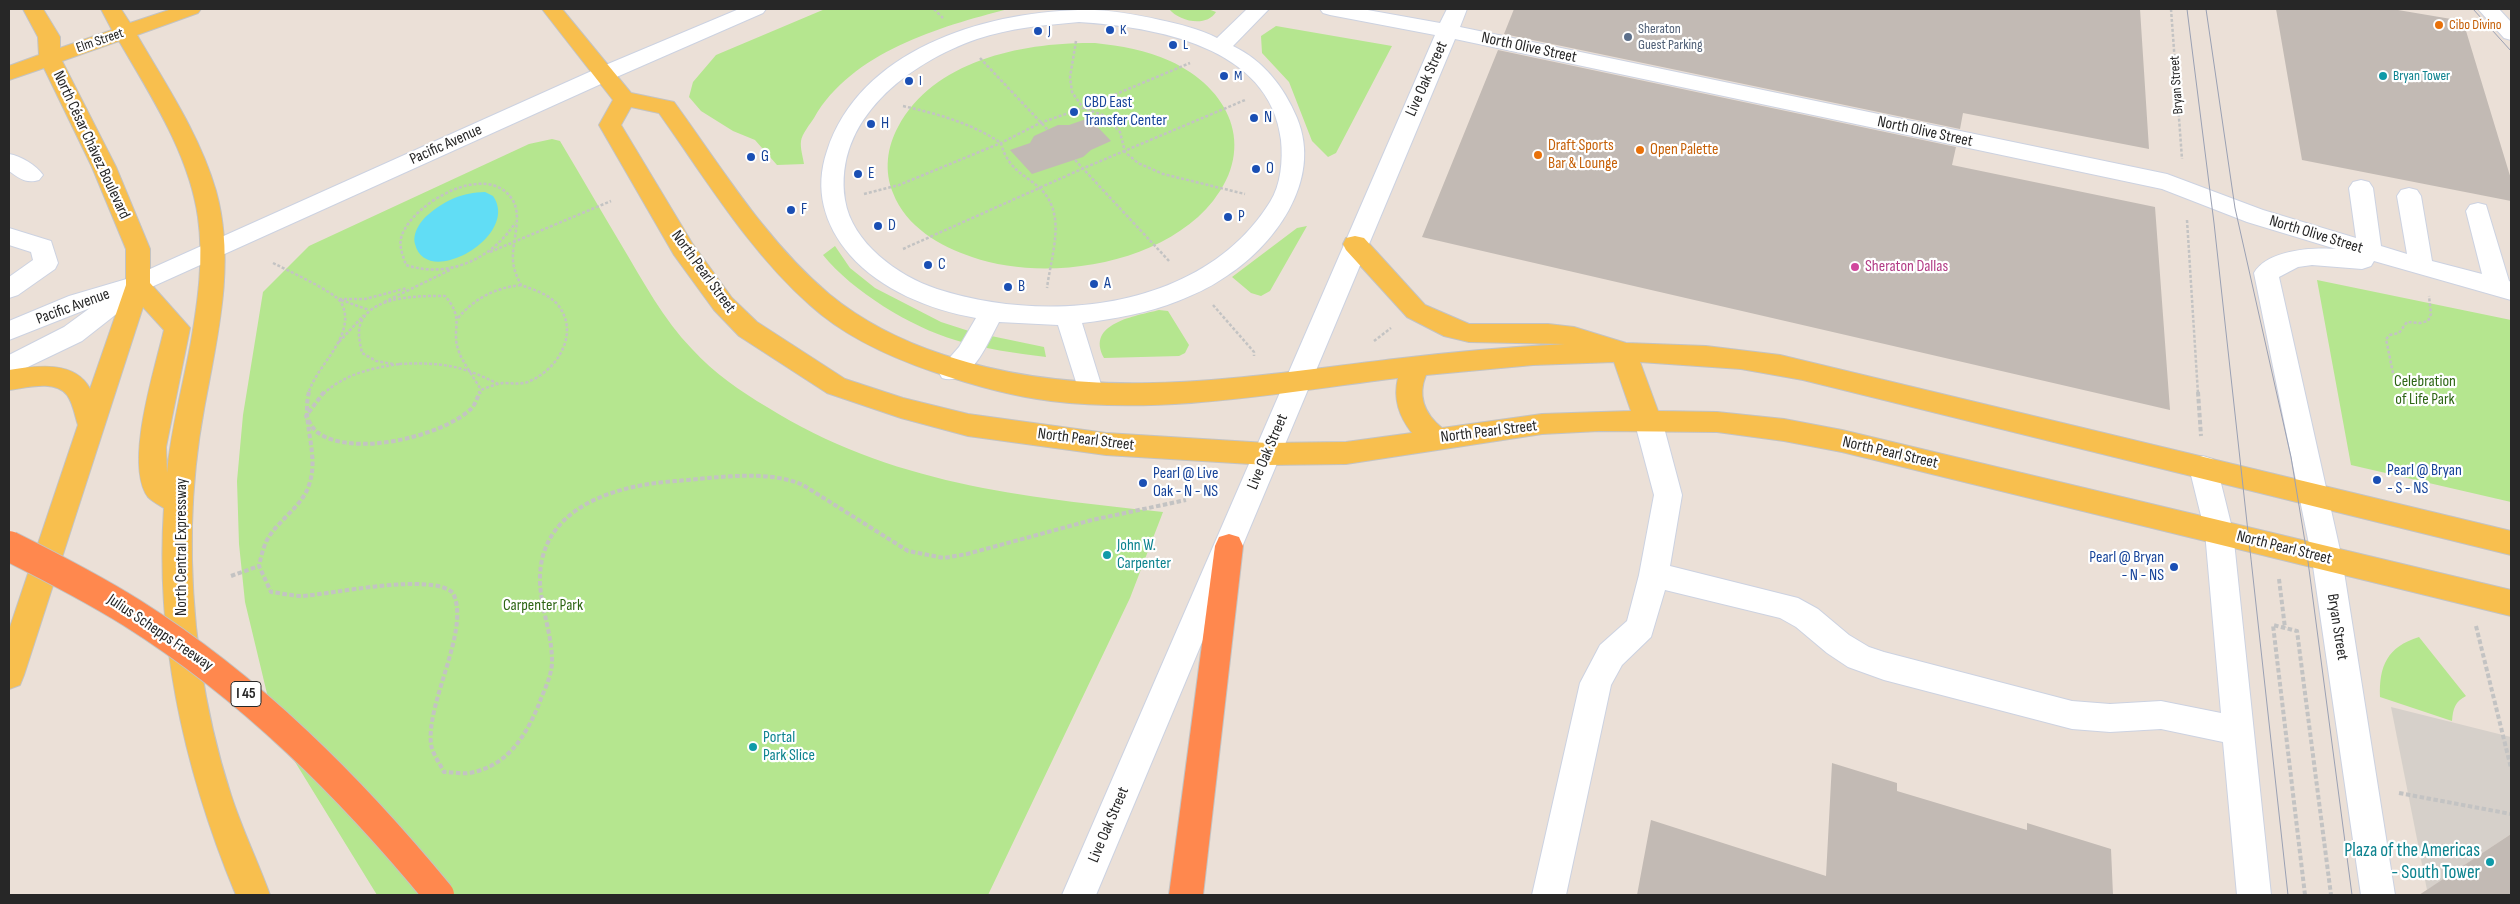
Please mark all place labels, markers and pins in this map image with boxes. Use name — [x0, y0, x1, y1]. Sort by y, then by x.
place label: Cibo Divino — [2449, 17, 2502, 33]
marker: Cibo Divino — [2433, 19, 2445, 31]
place label: Sheraton Guest Parking — [1638, 21, 1703, 54]
place label: K — [1120, 22, 1126, 38]
place label: J — [1048, 23, 1051, 39]
marker: K — [1104, 24, 1116, 36]
marker: J — [1032, 25, 1044, 37]
marker: Sheraton Guest Parking — [1622, 31, 1634, 43]
place label: L — [1183, 37, 1188, 53]
marker: L — [1167, 39, 1179, 51]
place label: M — [1234, 68, 1242, 84]
place label: Bryan Tower — [2393, 68, 2450, 84]
marker: M — [1218, 70, 1230, 82]
marker: Bryan Tower — [2377, 70, 2389, 82]
place label: I — [919, 73, 922, 89]
marker: I — [903, 75, 915, 87]
place label: CBD East Transfer Center — [1084, 93, 1167, 131]
marker: CBD East Transfer Center — [1068, 106, 1080, 118]
place label: N — [1264, 108, 1272, 128]
marker: N — [1248, 112, 1260, 124]
place label: H — [881, 114, 889, 134]
marker: H — [865, 118, 877, 130]
place label: Draft Sports Bar & Lounge — [1548, 136, 1618, 174]
place label: Open Palette — [1650, 140, 1718, 160]
marker: Open Palette — [1634, 144, 1646, 156]
place label: G — [761, 147, 769, 167]
marker: Draft Sports Bar & Lounge — [1532, 149, 1544, 161]
marker: G — [745, 151, 757, 163]
place label: O — [1266, 159, 1274, 179]
marker: O — [1250, 163, 1262, 175]
place label: E — [868, 164, 875, 184]
marker: E — [852, 168, 864, 180]
place label: F — [801, 200, 807, 220]
marker: F — [785, 204, 797, 216]
place label: P — [1238, 207, 1245, 227]
marker: P — [1222, 211, 1234, 223]
place label: D — [888, 216, 896, 236]
marker: D — [872, 220, 884, 232]
place label: C — [938, 255, 946, 275]
place label: Sheraton Dallas — [1865, 257, 1948, 277]
marker: C — [922, 259, 934, 271]
marker: Sheraton Dallas — [1849, 261, 1861, 273]
place label: A — [1104, 274, 1111, 294]
place label: B — [1018, 277, 1025, 297]
marker: A — [1088, 278, 1100, 290]
marker: B — [1002, 281, 1014, 293]
place label: Pearl @ Bryan - S - NS — [2387, 461, 2462, 499]
place label: Pearl @ Live Oak - N - NS — [1153, 464, 1218, 502]
marker: Pearl @ Bryan - S - NS — [2371, 474, 2383, 486]
marker: Pearl @ Live Oak - N - NS — [1137, 477, 1149, 489]
place label: John W. Carpenter — [1117, 536, 1171, 574]
place label: Pearl @ Bryan - N - NS — [2089, 548, 2164, 586]
marker: John W. Carpenter — [1101, 549, 1113, 561]
marker: Pearl @ Bryan - N - NS — [2168, 561, 2180, 573]
place label: Portal Park Slice — [763, 728, 815, 766]
marker: Portal Park Slice — [747, 741, 759, 753]
place label: Plaza of the Americas - South Tower — [2344, 840, 2480, 884]
marker: Plaza of the Americas - South Tower — [2484, 856, 2496, 868]

